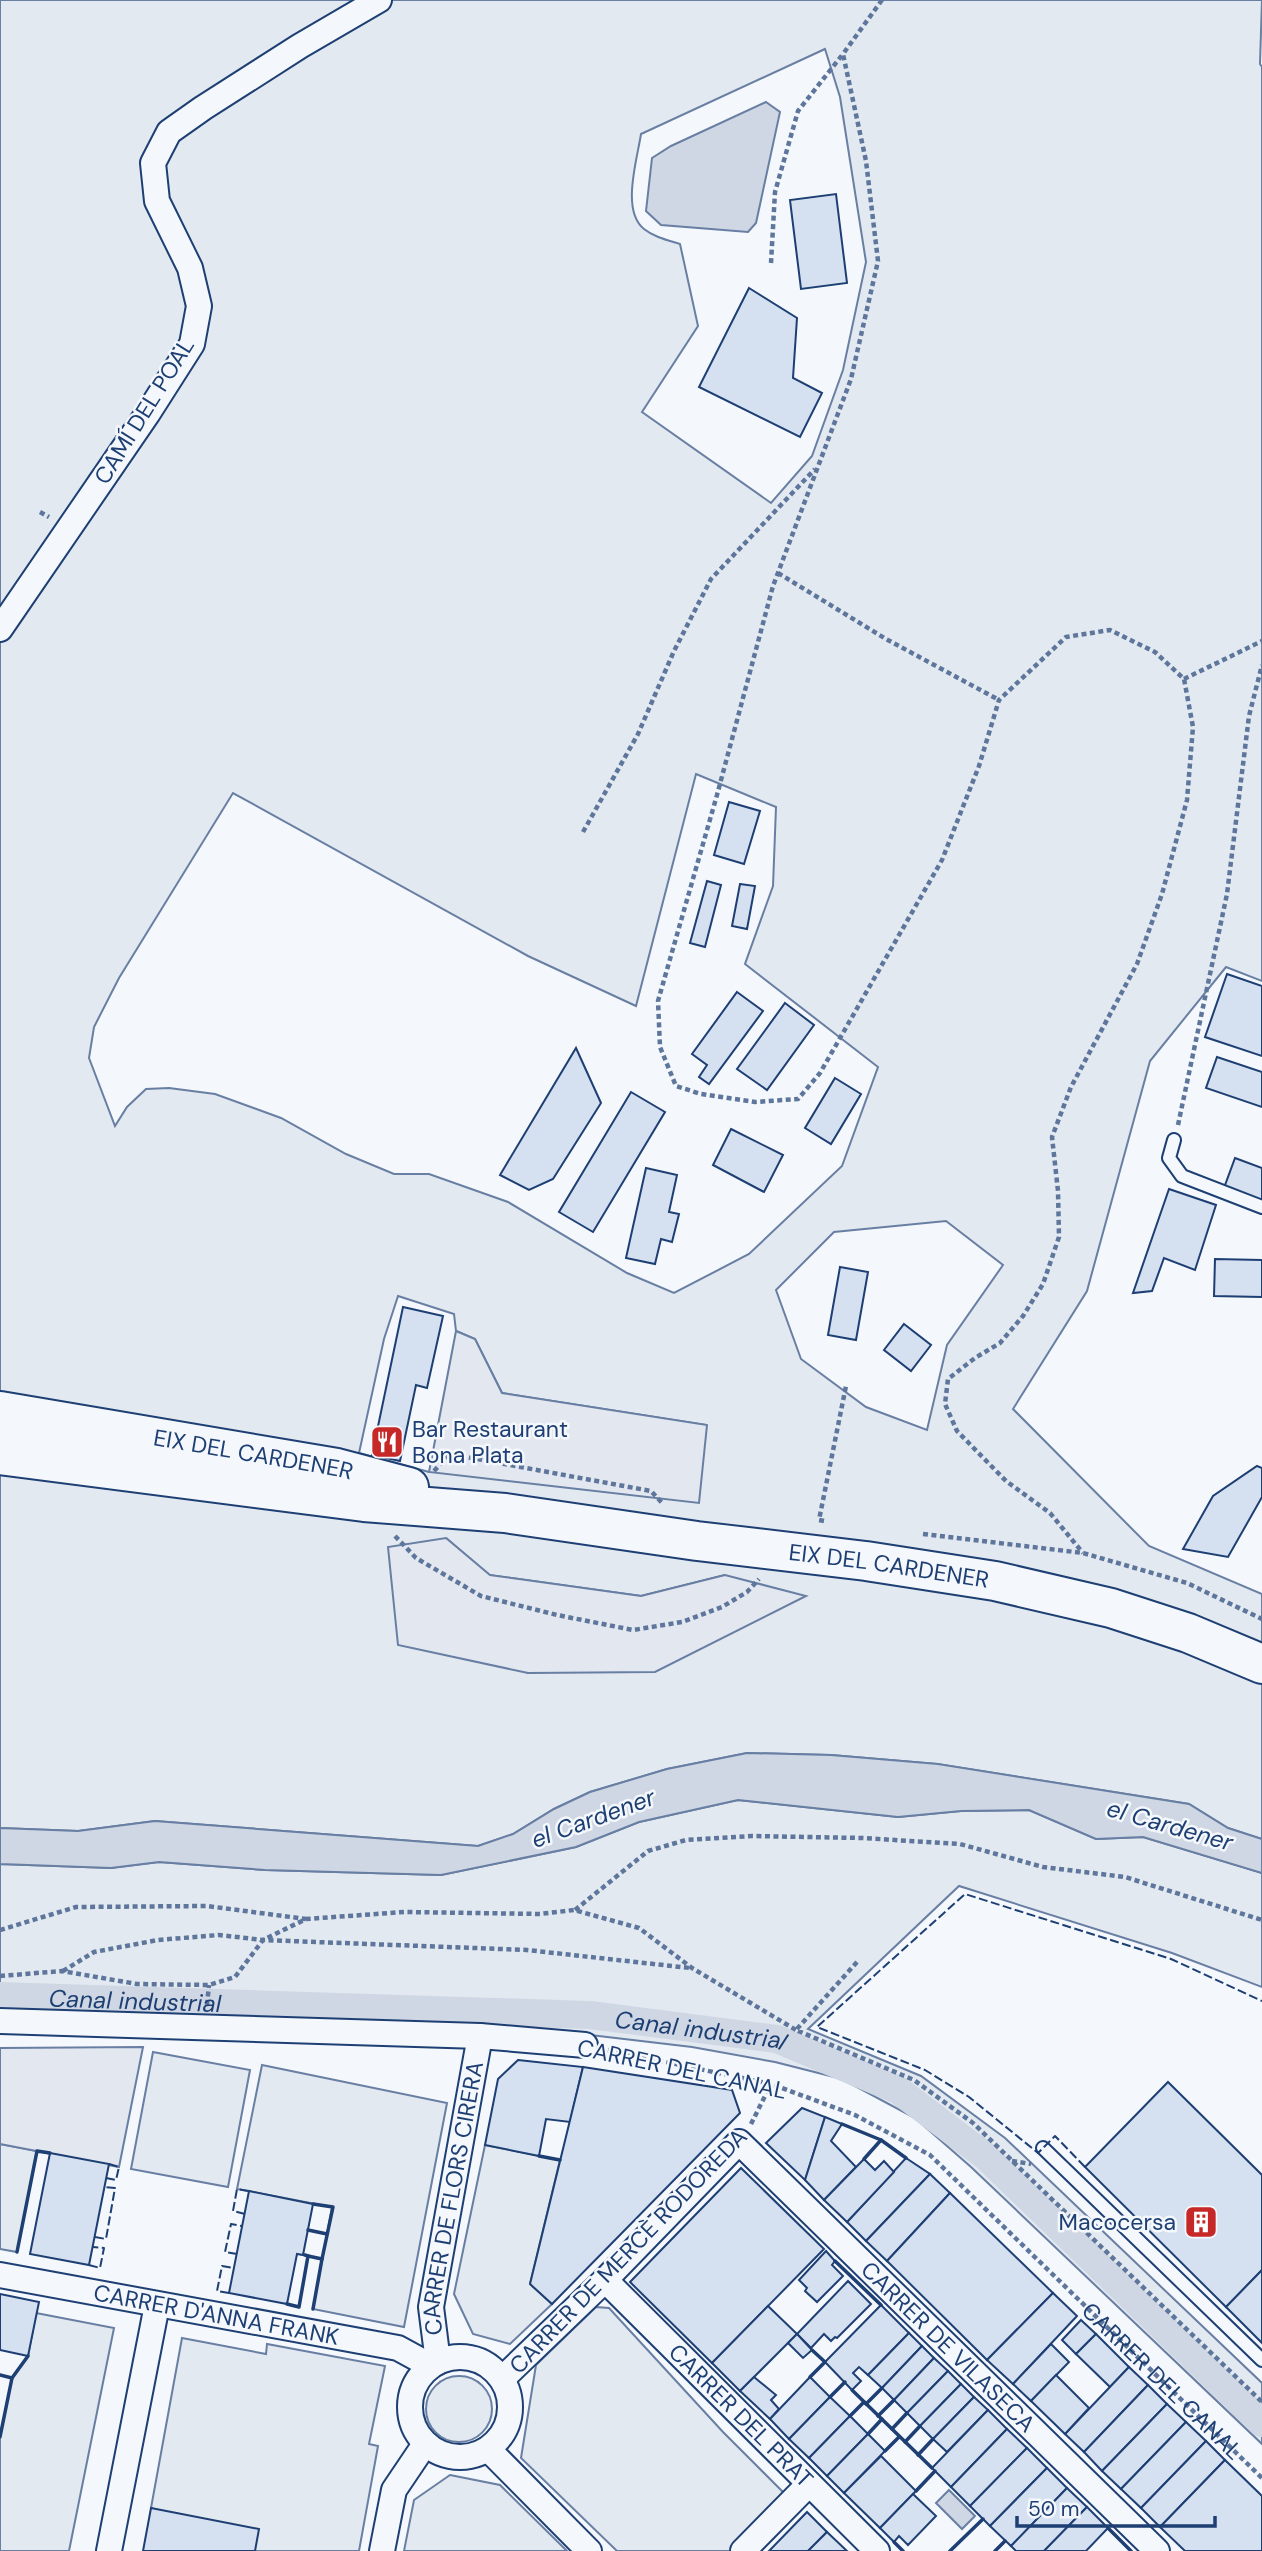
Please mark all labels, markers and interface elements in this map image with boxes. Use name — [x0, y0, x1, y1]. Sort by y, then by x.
street label: CAMÍ DEL POAL — [87, 332, 201, 490]
place label: Bar Restaurant Bona Plata — [412, 1414, 568, 1470]
street label: EIX DEL CARDENER — [151, 1422, 356, 1487]
restaurant icon: Bar Restaurant Bona Plata — [368, 1423, 406, 1461]
street label: EIX DEL CARDENER — [787, 1537, 991, 1595]
water label: el Cardener — [527, 1781, 660, 1855]
water label: el Cardener — [1103, 1792, 1238, 1858]
water label: Canal industrial — [48, 1982, 222, 2019]
water label: Canal industrial — [613, 2003, 792, 2057]
street label: CARRER DEL CANAL — [575, 2032, 789, 2106]
street label: CARRER DE FLORS CIRERA — [416, 2059, 490, 2337]
street label: CARRER DE MERCÈ RODOREDA — [503, 2122, 753, 2380]
building icon: Macocersa — [1182, 2203, 1220, 2241]
place label: Macocersa — [1059, 2207, 1176, 2237]
street label: CARRER DE VILASECA — [855, 2255, 1042, 2439]
street label: CARRER D'ANNA FRANK — [91, 2277, 341, 2352]
street label: CARRER DEL CANAL — [1075, 2296, 1249, 2466]
street label: CARRER DEL PRAT — [662, 2337, 820, 2494]
scale bar — [1017, 2484, 1215, 2528]
text: 50 m — [1028, 2495, 1079, 2523]

